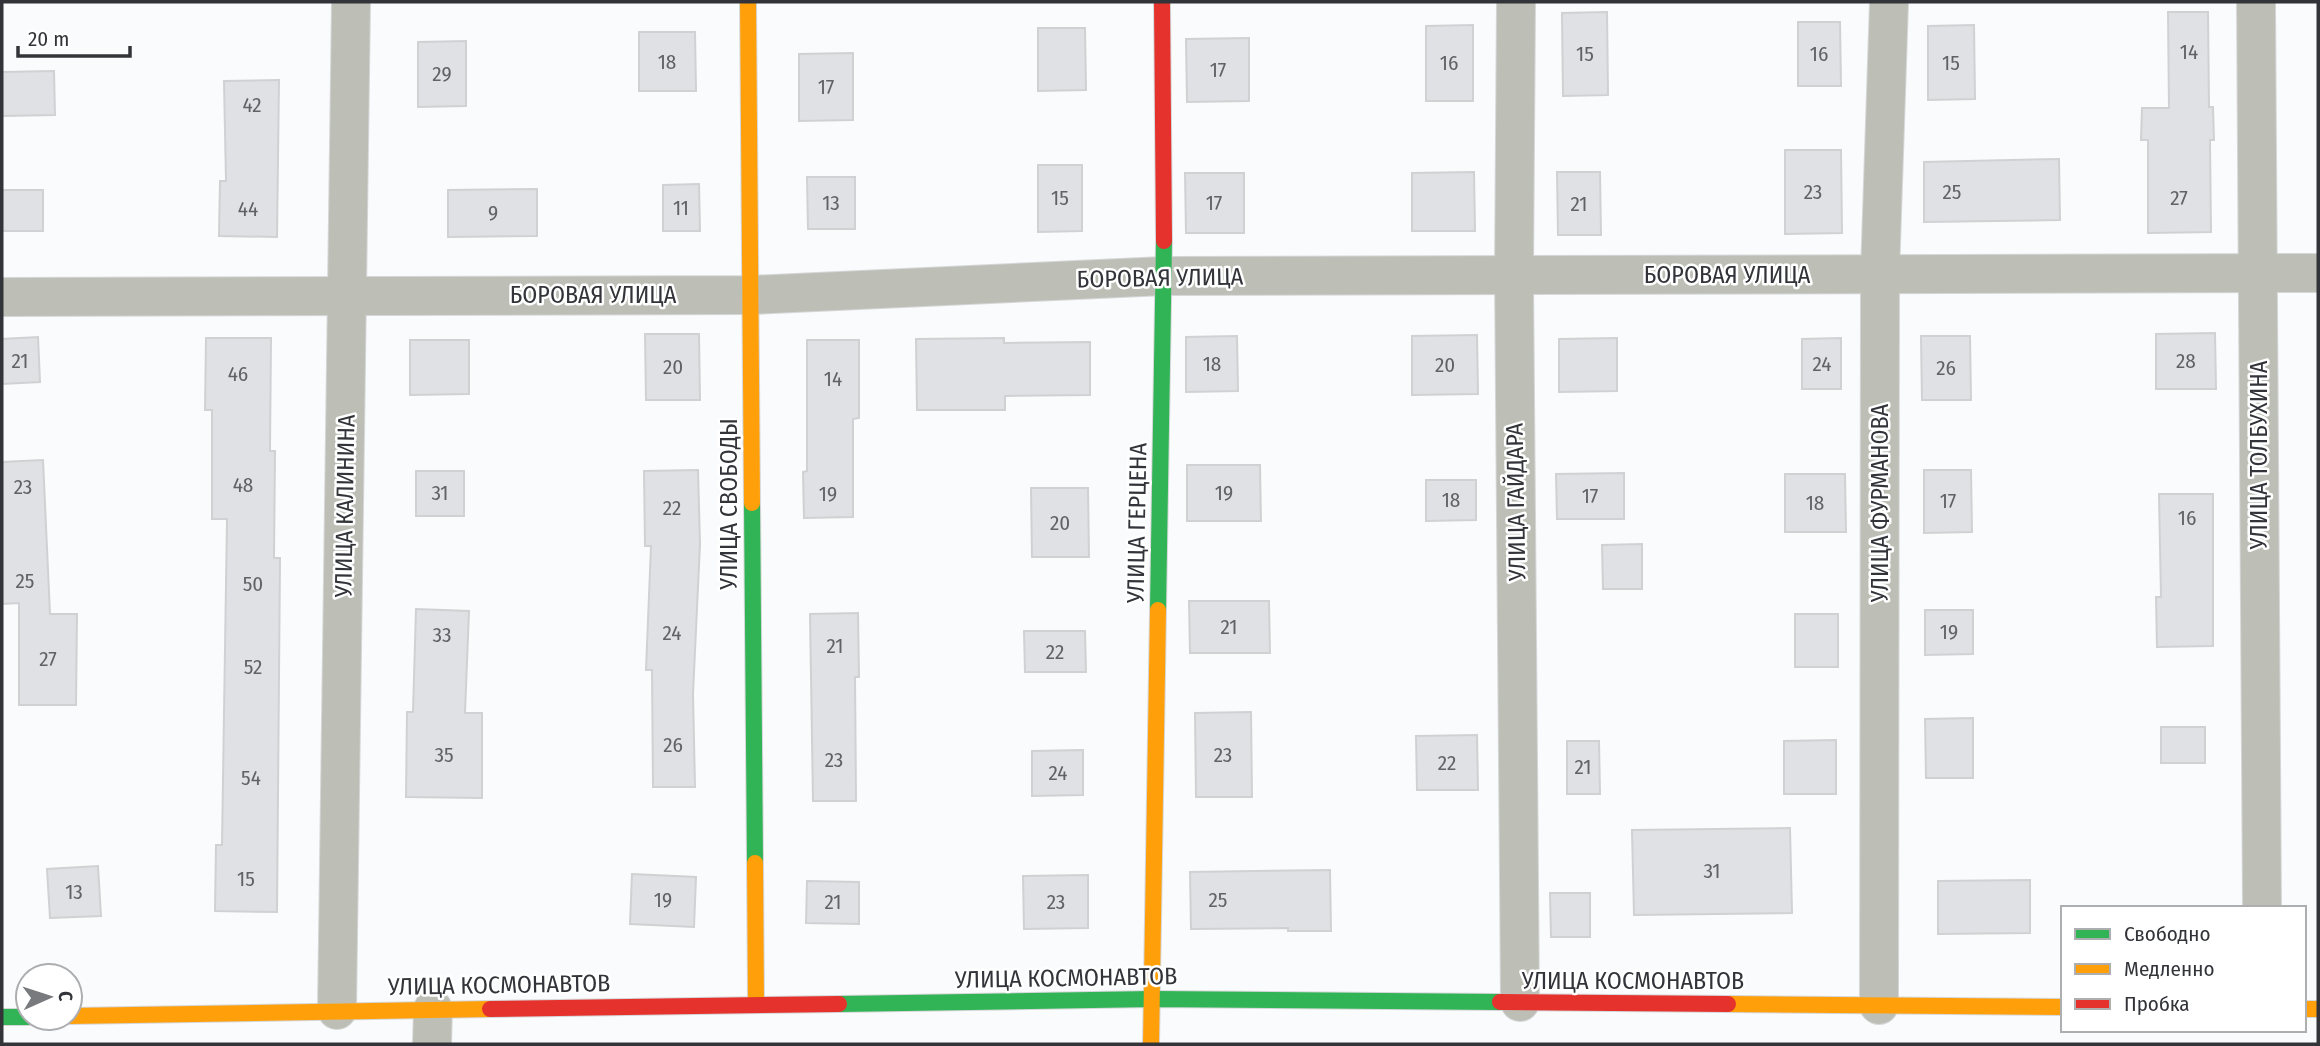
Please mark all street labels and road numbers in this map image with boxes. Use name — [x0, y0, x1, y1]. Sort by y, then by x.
street label: БОРОВАЯ УЛИЦА — [1644, 261, 1811, 289]
street label: БОРОВАЯ УЛИЦА — [1076, 263, 1244, 293]
street label: БОРОВАЯ УЛИЦА — [510, 281, 677, 309]
street label: УЛИЦА ТОЛБУХИНА — [2245, 360, 2273, 550]
street label: УЛИЦА ФУРМАНОВА — [1866, 403, 1894, 603]
street label: УЛИЦА КАЛИНИНА — [329, 414, 361, 599]
street label: УЛИЦА СВОБОДЫ — [715, 418, 743, 591]
street label: УЛИЦА ГАЙДАРА — [1501, 422, 1531, 582]
street label: УЛИЦА ГЕРЦЕНА — [1122, 442, 1152, 604]
street label: УЛИЦА КОСМОНАВТОВ — [954, 962, 1177, 994]
street label: УЛИЦА КОСМОНАВТОВ — [1521, 967, 1744, 995]
street label: УЛИЦА КОСМОНАВТОВ — [387, 969, 610, 1001]

